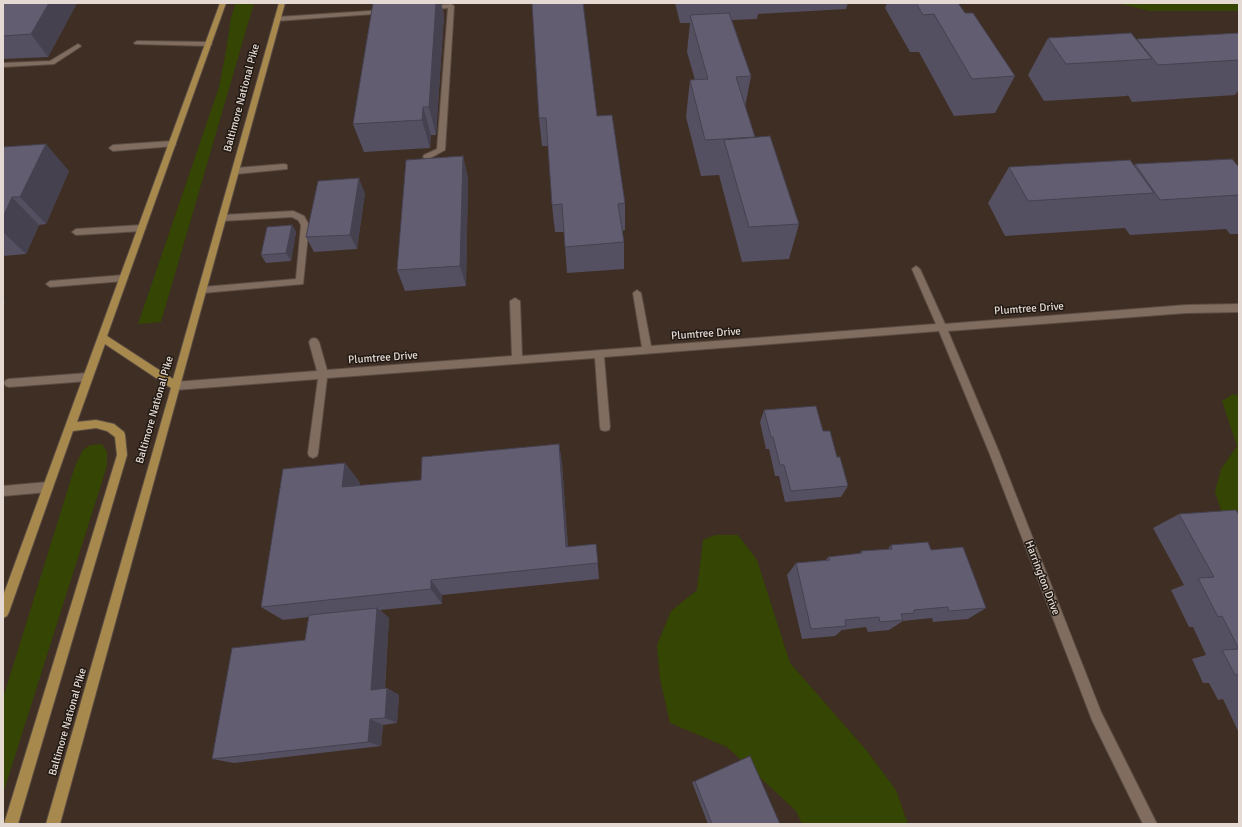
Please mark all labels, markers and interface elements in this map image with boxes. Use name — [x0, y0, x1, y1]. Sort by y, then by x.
street label: Baltimore National Pike — [221, 43, 263, 153]
street label: Plumtree Drive — [994, 300, 1064, 318]
street label: Plumtree Drive — [671, 325, 741, 343]
street label: Plumtree Drive — [348, 349, 418, 367]
street label: Baltimore National Pike — [133, 355, 177, 465]
street label: Harrington Drive — [1022, 539, 1062, 617]
street label: Baltimore National Pike — [46, 667, 90, 777]

